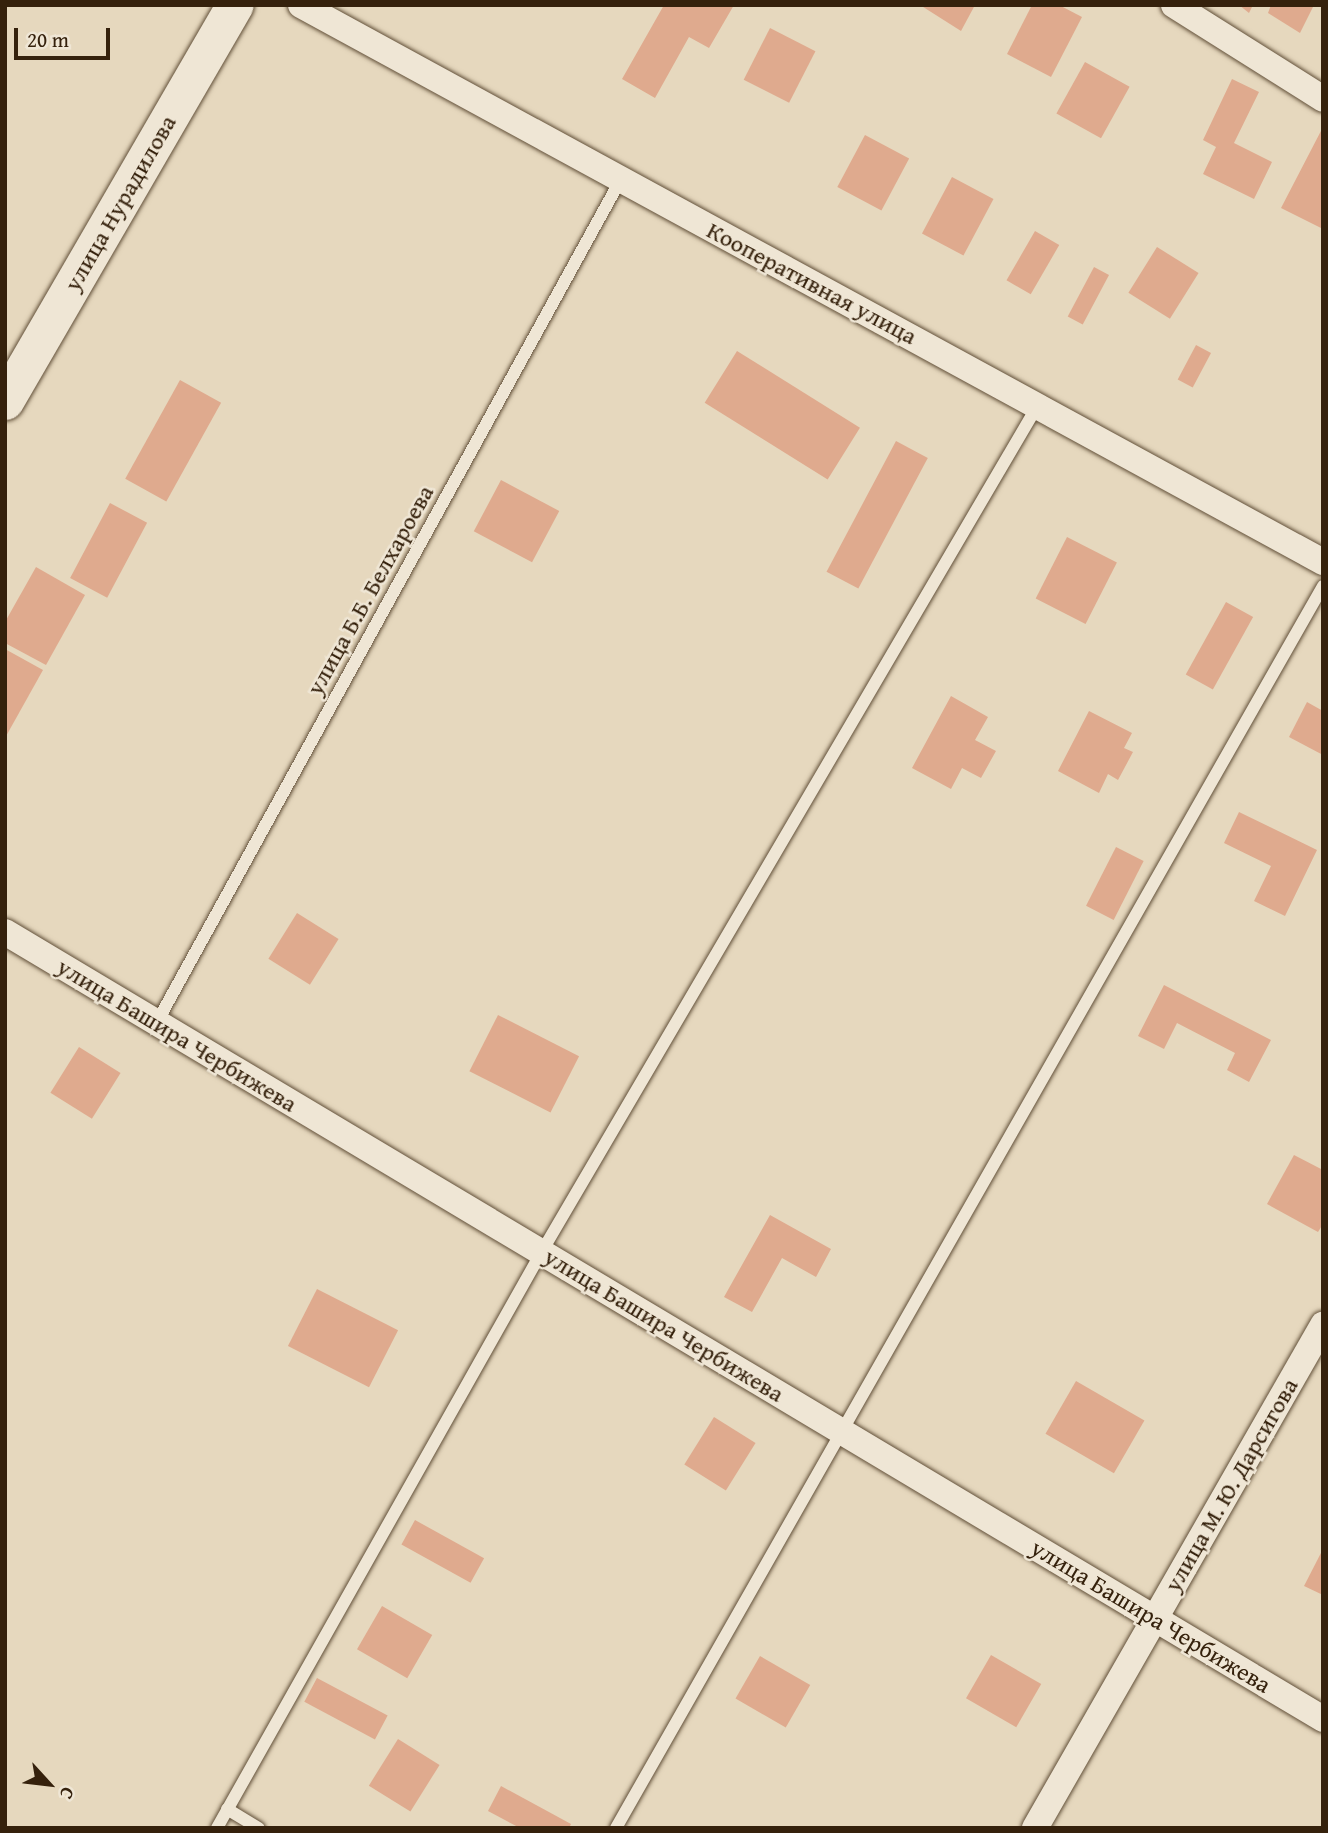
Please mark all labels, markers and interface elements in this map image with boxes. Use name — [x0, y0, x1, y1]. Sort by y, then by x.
scale bar — [18, 14, 114, 58]
text: 20 m — [27, 24, 69, 55]
street label: улица Нурадилова — [58, 110, 182, 296]
street label: Кооперативная улица — [702, 215, 922, 351]
street label: улица Б.Б. Белхароева — [300, 480, 440, 700]
street label: улица Башира Чербижева — [52, 952, 302, 1118]
street label: улица Башира Чербижева — [539, 1242, 789, 1408]
street label: улица М. Ю. Дарсигова — [1158, 1373, 1304, 1597]
street label: улица Башира Чербижева — [1026, 1533, 1276, 1699]
north arrow — [14, 1749, 84, 1819]
text: С — [53, 1782, 83, 1805]

